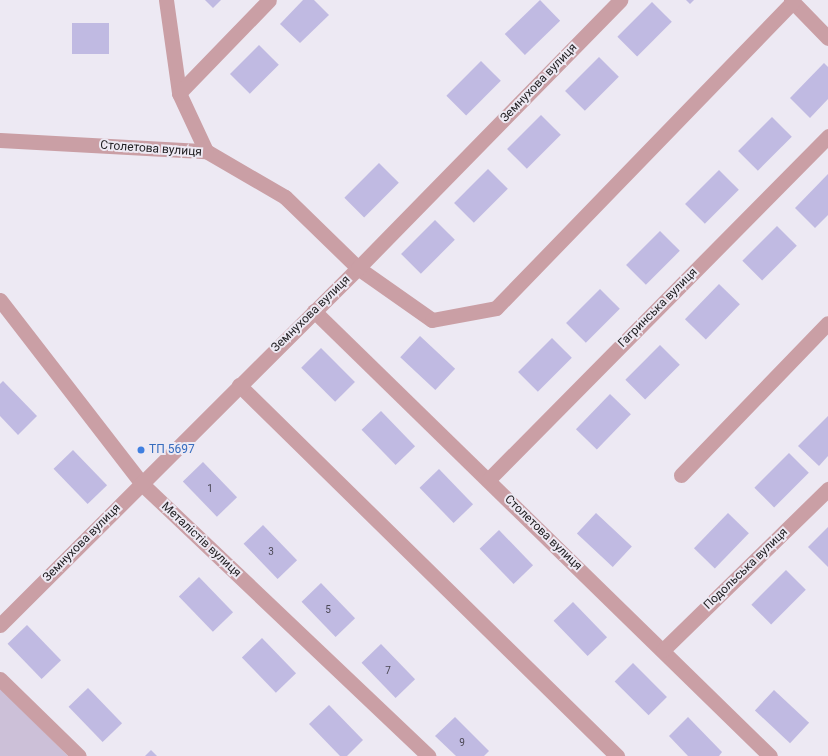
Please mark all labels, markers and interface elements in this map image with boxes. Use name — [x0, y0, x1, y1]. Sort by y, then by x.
street label: Земнухова вулиця — [498, 41, 580, 125]
street label: Столетова вулиця — [100, 138, 202, 160]
street label: Гагринська вулиця — [615, 265, 701, 351]
street label: Земнухова вулиця — [269, 273, 353, 355]
place label: ТП 5697 — [149, 443, 195, 457]
marker: ТП 5697 — [136, 445, 146, 455]
house number: 1 — [207, 483, 213, 495]
street label: Столетова вулиця — [501, 492, 585, 574]
street label: Металістів вулиця — [158, 499, 244, 581]
street label: Земнухова вулиця — [40, 501, 124, 585]
street label: Подольська вулиця — [701, 525, 791, 613]
house number: 3 — [268, 546, 274, 558]
house number: 5 — [325, 604, 331, 616]
house number: 7 — [385, 665, 391, 677]
house number: 9 — [459, 737, 465, 749]

